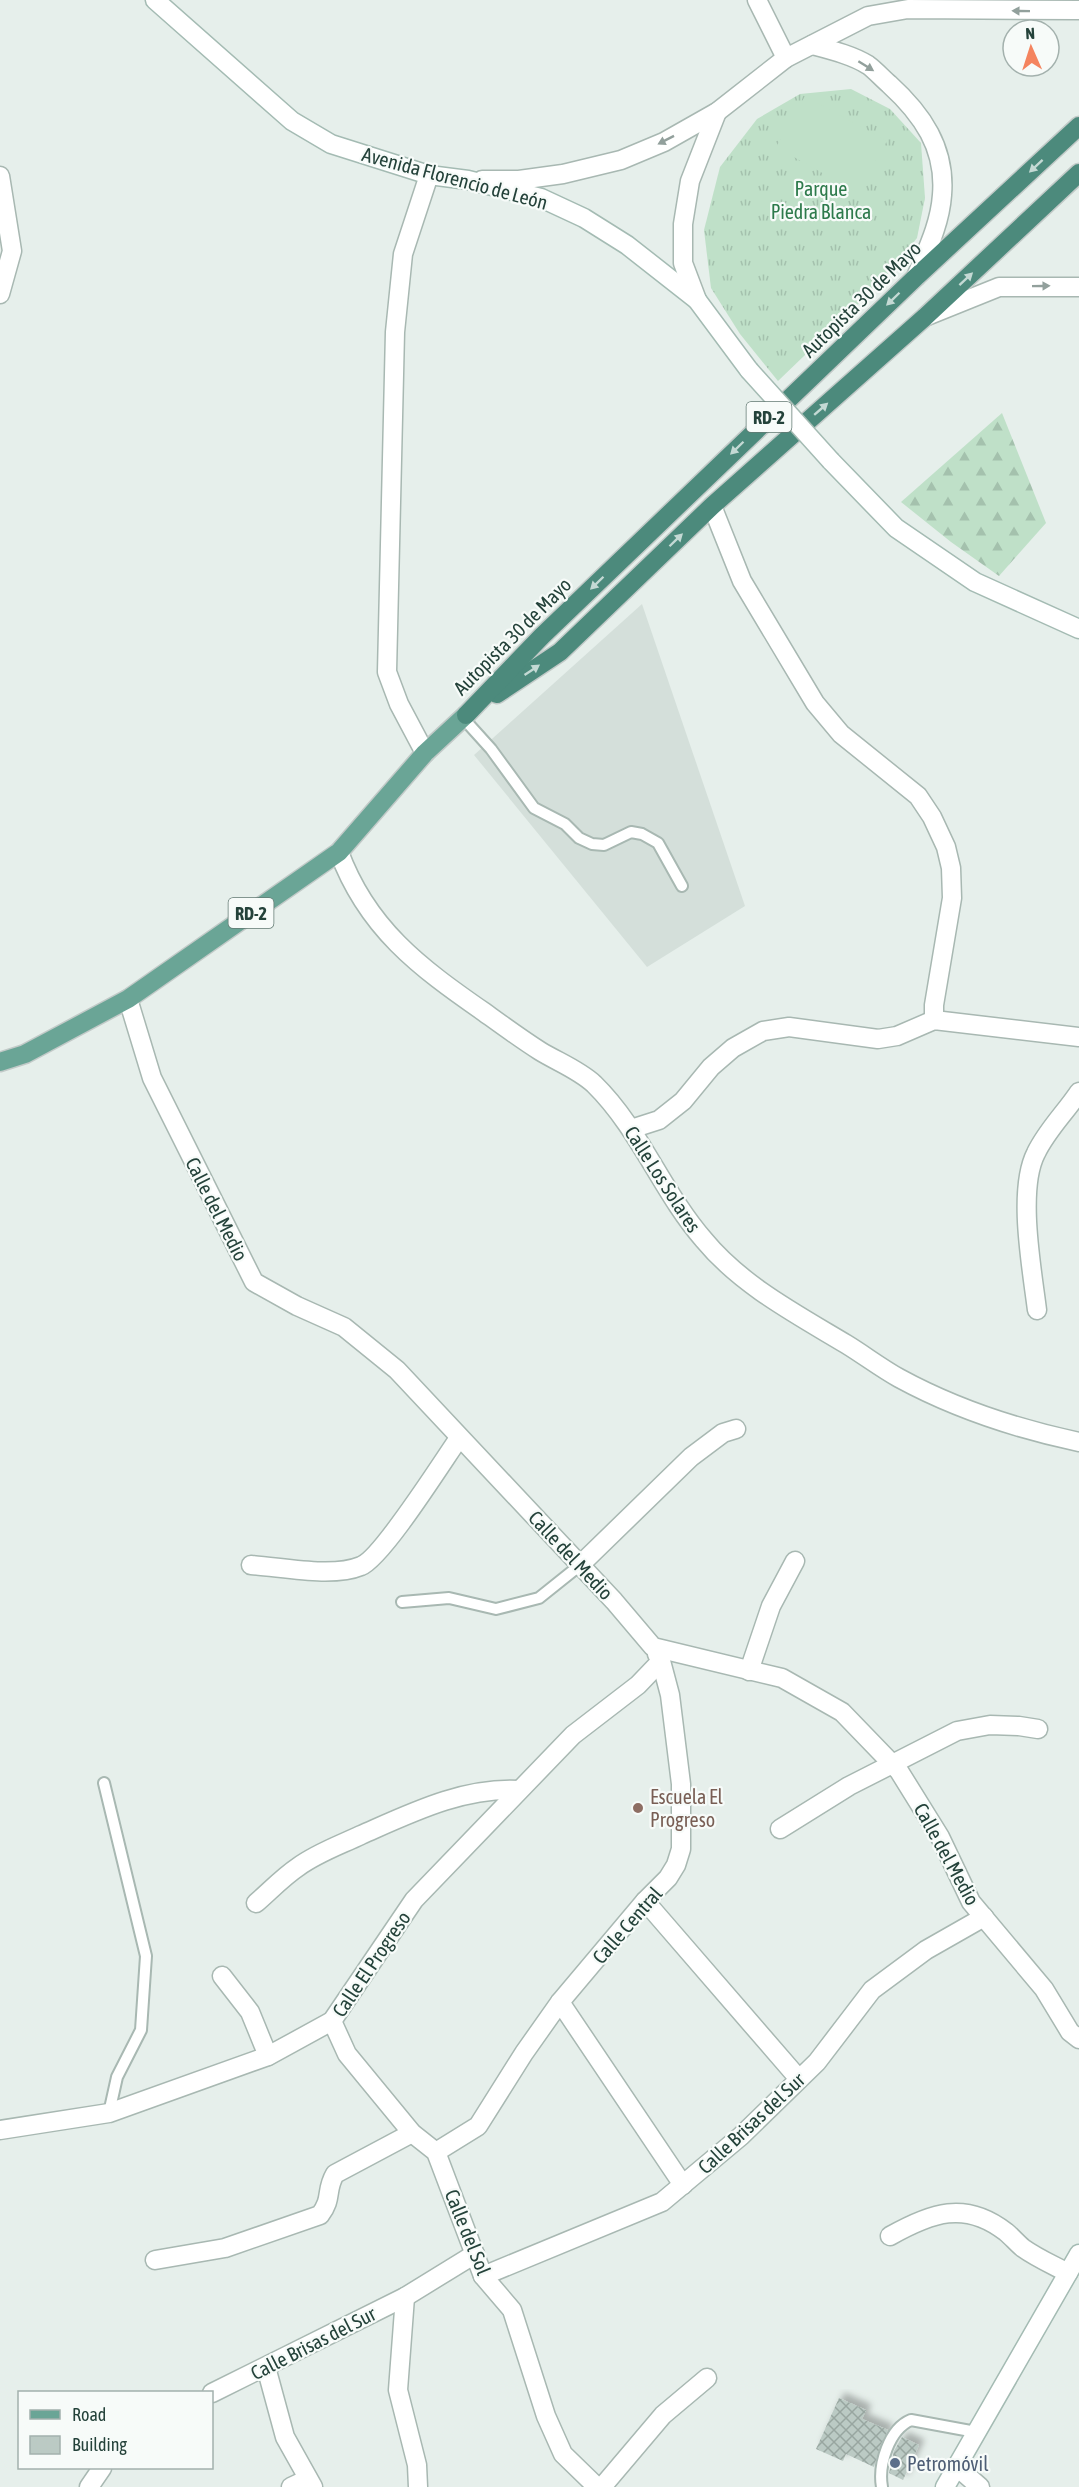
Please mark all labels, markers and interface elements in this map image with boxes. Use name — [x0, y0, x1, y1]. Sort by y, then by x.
one-way arrow — [1011, 6, 1030, 16]
north arrow — [1001, 18, 1061, 78]
text: N — [1025, 24, 1035, 42]
one-way arrow — [858, 61, 874, 72]
one-way arrow — [657, 135, 674, 145]
street label: Avenida Florencio de León — [360, 142, 550, 214]
one-way arrow — [1029, 159, 1044, 172]
park label: Parque Piedra Blanca — [771, 177, 871, 223]
street label: Autopista 30 de Mayo — [797, 236, 925, 362]
one-way arrow — [958, 272, 973, 286]
one-way arrow — [1031, 281, 1050, 291]
one-way arrow — [887, 291, 901, 305]
road number: RD-2 — [746, 402, 792, 432]
one-way arrow — [813, 403, 828, 416]
one-way arrow — [731, 441, 745, 455]
one-way arrow — [669, 533, 684, 547]
street label: Autopista 30 de Mayo — [449, 573, 575, 699]
one-way arrow — [590, 576, 604, 590]
one-way arrow — [524, 665, 540, 676]
road number: RD-2 — [228, 898, 274, 928]
street label: Calle Los Solares — [620, 1122, 706, 1236]
street label: Calle del Medio — [181, 1153, 253, 1265]
street label: Calle del Medio — [524, 1506, 618, 1604]
place label: Escuela El Progreso — [650, 1785, 724, 1831]
street label: Calle del Medio — [910, 1799, 984, 1909]
marker: Escuela El Progreso — [631, 1801, 645, 1815]
street label: Calle Central — [587, 1881, 667, 1968]
street label: Calle El Progreso — [327, 1907, 415, 2021]
street label: Calle Brisas del Sur — [693, 2067, 810, 2178]
street label: Calle del Sol — [440, 2186, 496, 2279]
street label: Calle Brisas del Sur — [247, 2301, 380, 2384]
legend — [18, 2391, 213, 2469]
text: Road — [72, 2404, 106, 2425]
text: Building — [72, 2434, 127, 2455]
place label: Petromóvil — [907, 2452, 989, 2475]
marker: Petromóvil — [888, 2456, 902, 2470]

